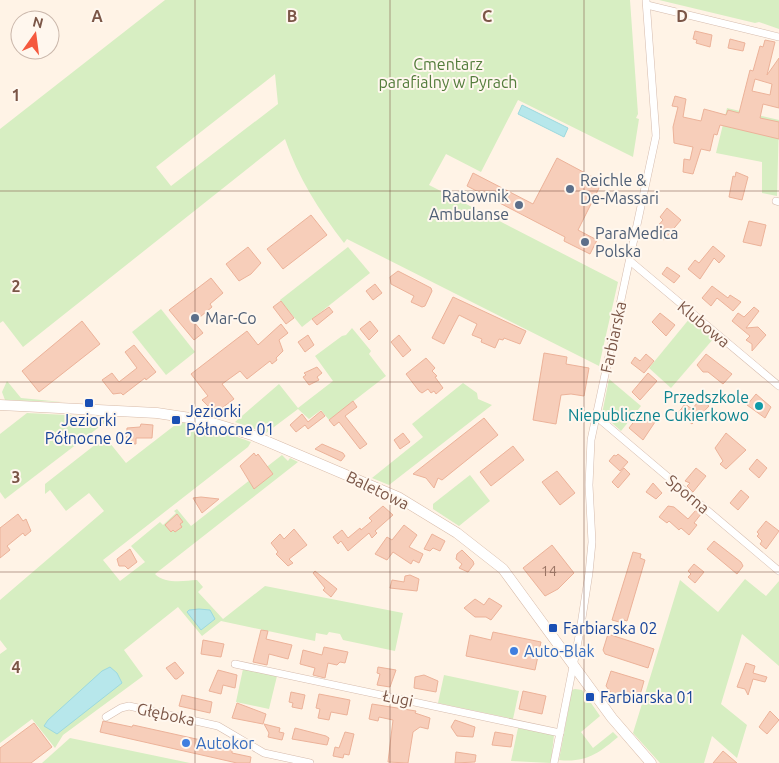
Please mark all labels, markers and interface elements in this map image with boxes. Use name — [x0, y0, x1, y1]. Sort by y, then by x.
text: A — [91, 7, 103, 25]
text: B — [287, 7, 297, 25]
text: C — [482, 7, 492, 25]
text: D — [676, 7, 688, 25]
north arrow — [10, 10, 60, 60]
text: N — [31, 13, 45, 31]
park label: Cmentarz parafialny w Pyrach — [378, 55, 518, 91]
text: 1 — [11, 86, 21, 104]
place label: Reichle & De-Massari — [580, 171, 659, 207]
marker: Reichle & De-Massari — [564, 183, 576, 195]
place label: Ratownik Ambulanse — [429, 187, 509, 223]
marker: Ratownik Ambulanse — [513, 199, 525, 211]
place label: ParaMedica Polska — [595, 224, 679, 260]
marker: ParaMedica Polska — [579, 236, 591, 248]
text: 2 — [11, 277, 21, 295]
street label: Klubowa — [674, 297, 734, 351]
street label: Farbiarska — [597, 299, 629, 375]
place label: Mar-Co — [205, 309, 257, 327]
marker: Mar-Co — [189, 312, 201, 324]
place label: Przedszkole Niepubliczne Cukierkowo — [568, 388, 749, 424]
marker: Jeziorki Północne 02 — [83, 397, 95, 409]
marker: Przedszkole Niepubliczne Cukierkowo — [753, 400, 765, 412]
place label: Jeziorki Północne 01 — [186, 402, 275, 438]
place label: Jeziorki Północne 02 — [45, 411, 133, 447]
marker: Jeziorki Północne 01 — [170, 414, 182, 426]
street label: Baletowa — [344, 467, 412, 513]
text: 3 — [11, 468, 21, 486]
street label: Sporna — [663, 471, 713, 517]
house number: 14 — [541, 563, 557, 579]
place label: Farbiarska 02 — [563, 619, 658, 637]
marker: Farbiarska 02 — [547, 622, 559, 634]
place label: Auto-Blak — [524, 642, 594, 660]
marker: Auto-Blak — [508, 645, 520, 657]
text: 4 — [11, 658, 21, 676]
street label: Ługi — [381, 686, 415, 710]
place label: Farbiarska 01 — [600, 688, 695, 706]
marker: Farbiarska 01 — [584, 691, 596, 703]
street label: Głęboka — [135, 699, 197, 729]
place label: Autokor — [196, 734, 254, 752]
marker: Autokor — [180, 737, 192, 749]

